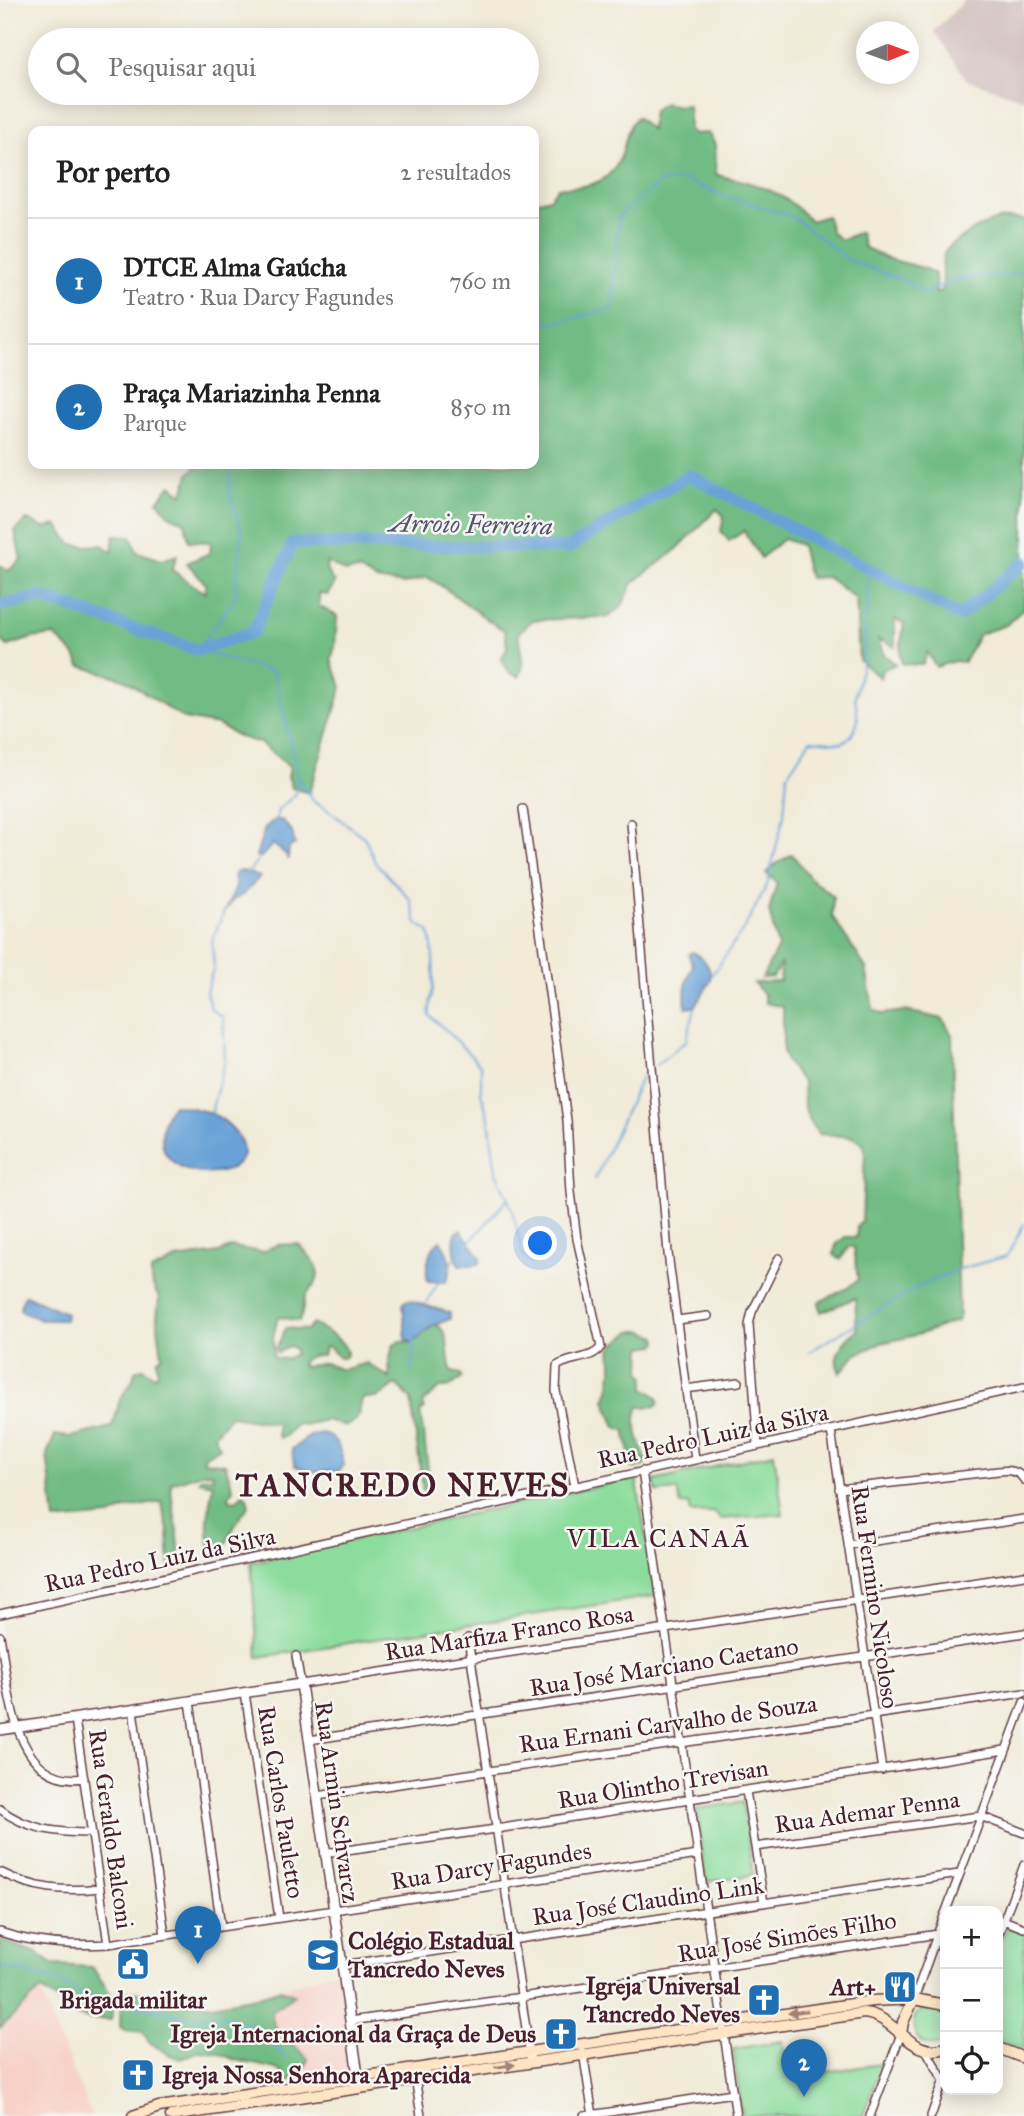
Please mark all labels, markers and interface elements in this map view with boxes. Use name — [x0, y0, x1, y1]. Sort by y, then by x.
north arrow — [856, 21, 919, 84]
search box — [28, 28, 539, 105]
icon: search — [52, 48, 90, 86]
text: Pesquisar aqui — [108, 51, 256, 83]
text: Por perto — [56, 154, 170, 190]
text: 2 resultados — [400, 158, 511, 186]
text: DTCE Alma Gaúcha — [123, 251, 347, 283]
text: 1 — [74, 267, 84, 295]
text: 760 m — [449, 267, 511, 295]
text: Teatro · Rua Darcy Fagundes — [123, 283, 394, 311]
text: Praça Mariazinha Penna — [123, 377, 380, 409]
text: 2 — [73, 393, 85, 421]
text: 850 m — [450, 393, 511, 421]
text: Parque — [123, 409, 187, 437]
water label: Arroio Ferreira — [386, 507, 553, 541]
your location — [523, 1226, 557, 1260]
street label: Rua Pedro Luiz da Silva — [595, 1397, 832, 1475]
district label: TANCREDO NEVES — [236, 1466, 570, 1505]
street label: Rua Fermino Nicoloso — [844, 1484, 906, 1710]
street label: Rua Pedro Luiz da Silva — [42, 1521, 279, 1599]
district label: VILA CANAÃ — [566, 1522, 751, 1554]
street label: Rua Marfiza Franco Rosa — [382, 1598, 636, 1667]
street label: Rua José Marciano Caetano — [528, 1631, 800, 1703]
street label: Rua Ernani Carvalho de Souza — [517, 1688, 820, 1760]
street label: Rua Armin Schvarcz — [308, 1699, 366, 1905]
street label: Rua Carlos Pauletto — [251, 1704, 311, 1900]
street label: Rua Geraldo Balconi — [82, 1727, 140, 1931]
street label: Rua Olintho Trevisan — [556, 1753, 770, 1815]
street label: Rua Ademar Penna — [773, 1784, 962, 1840]
street label: Rua Darcy Fagundes — [389, 1835, 593, 1897]
street label: Rua José Claudino Link — [530, 1870, 767, 1932]
street label: Rua José Simões Filho — [675, 1905, 899, 1969]
pin: 1 — [175, 1906, 221, 1964]
map controls — [940, 1906, 1003, 2095]
button: + — [940, 1906, 1003, 1969]
place label: Colégio Estadual Tancredo Neves — [347, 1926, 515, 1984]
school or university icon: Colégio Estadual Tancredo Neves — [304, 1936, 342, 1974]
public building icon: Brigada militar — [114, 1945, 152, 1983]
restaurant icon: Art+ — [881, 1968, 919, 2006]
button: − — [940, 1969, 1003, 2032]
place label: Igreja Universal Tancredo Neves — [583, 1971, 741, 2029]
place label: Art+ — [828, 1972, 876, 2002]
church icon: Igreja Universal Tancredo Neves — [745, 1981, 783, 2019]
place label: Brigada militar — [59, 1985, 208, 2015]
one-way arrow — [787, 2007, 809, 2018]
church icon: Igreja Internacional da Graça de Deus — [542, 2015, 580, 2053]
place label: Igreja Internacional da Graça de Deus — [170, 2019, 536, 2049]
button: locate — [940, 2032, 1003, 2095]
pin: 2 — [781, 2039, 827, 2097]
church icon: Igreja Nossa Senhora Aparecida — [119, 2056, 157, 2094]
place label: Igreja Nossa Senhora Aparecida — [162, 2060, 472, 2090]
one-way arrow — [494, 2061, 516, 2072]

